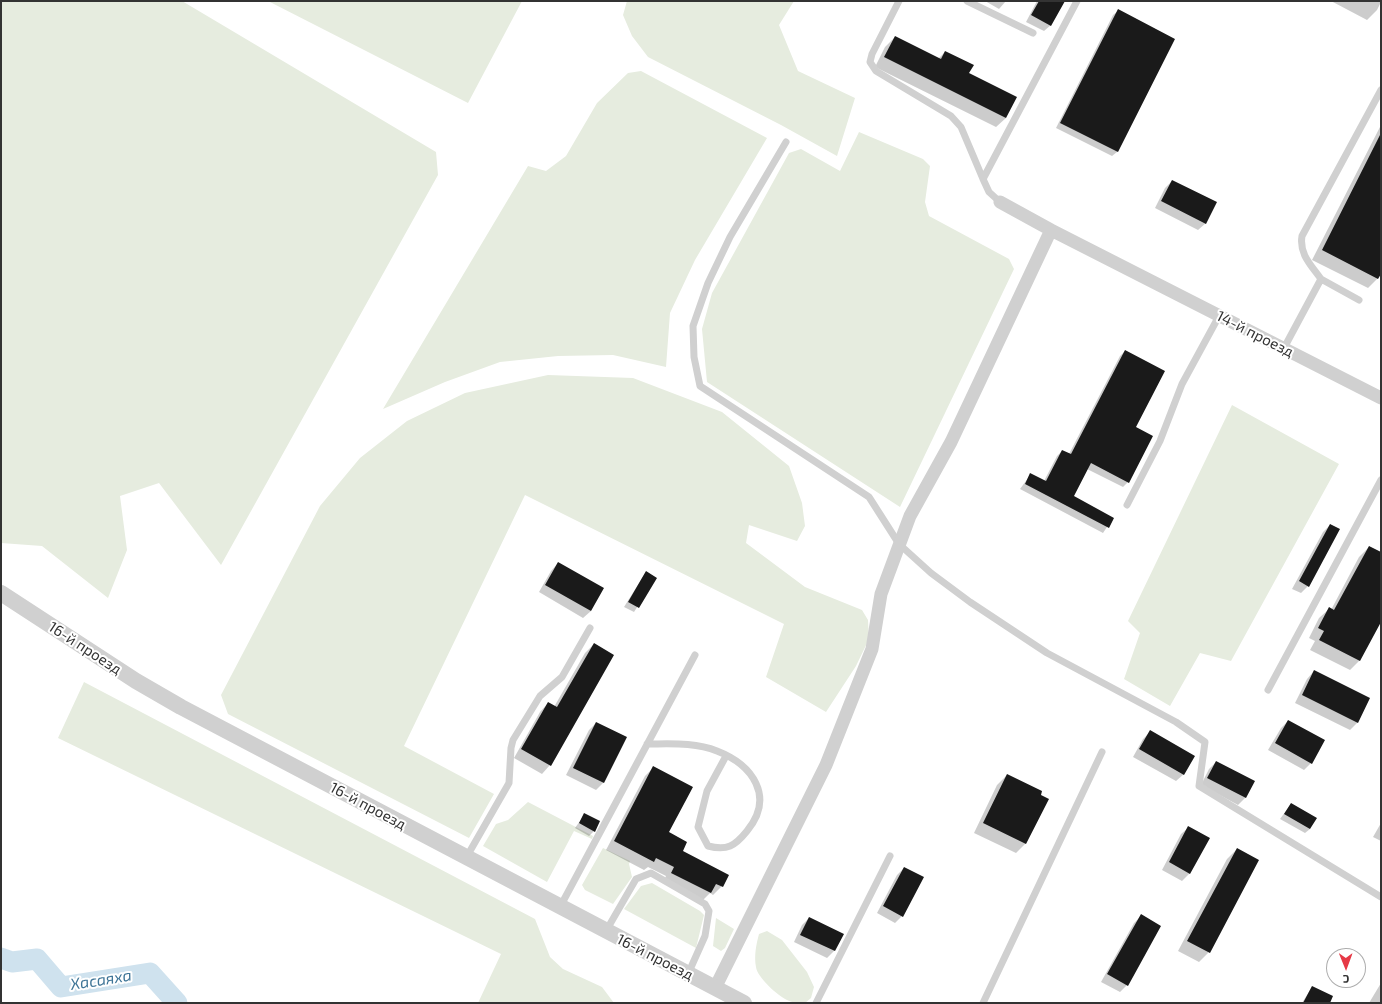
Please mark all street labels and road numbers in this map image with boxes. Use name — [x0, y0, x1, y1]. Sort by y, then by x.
street label: 14-й проезд — [1213, 307, 1297, 361]
street label: 16-й проезд — [45, 618, 125, 678]
street label: 16-й проезд — [327, 778, 409, 834]
street label: 16-й проезд — [614, 930, 696, 984]

